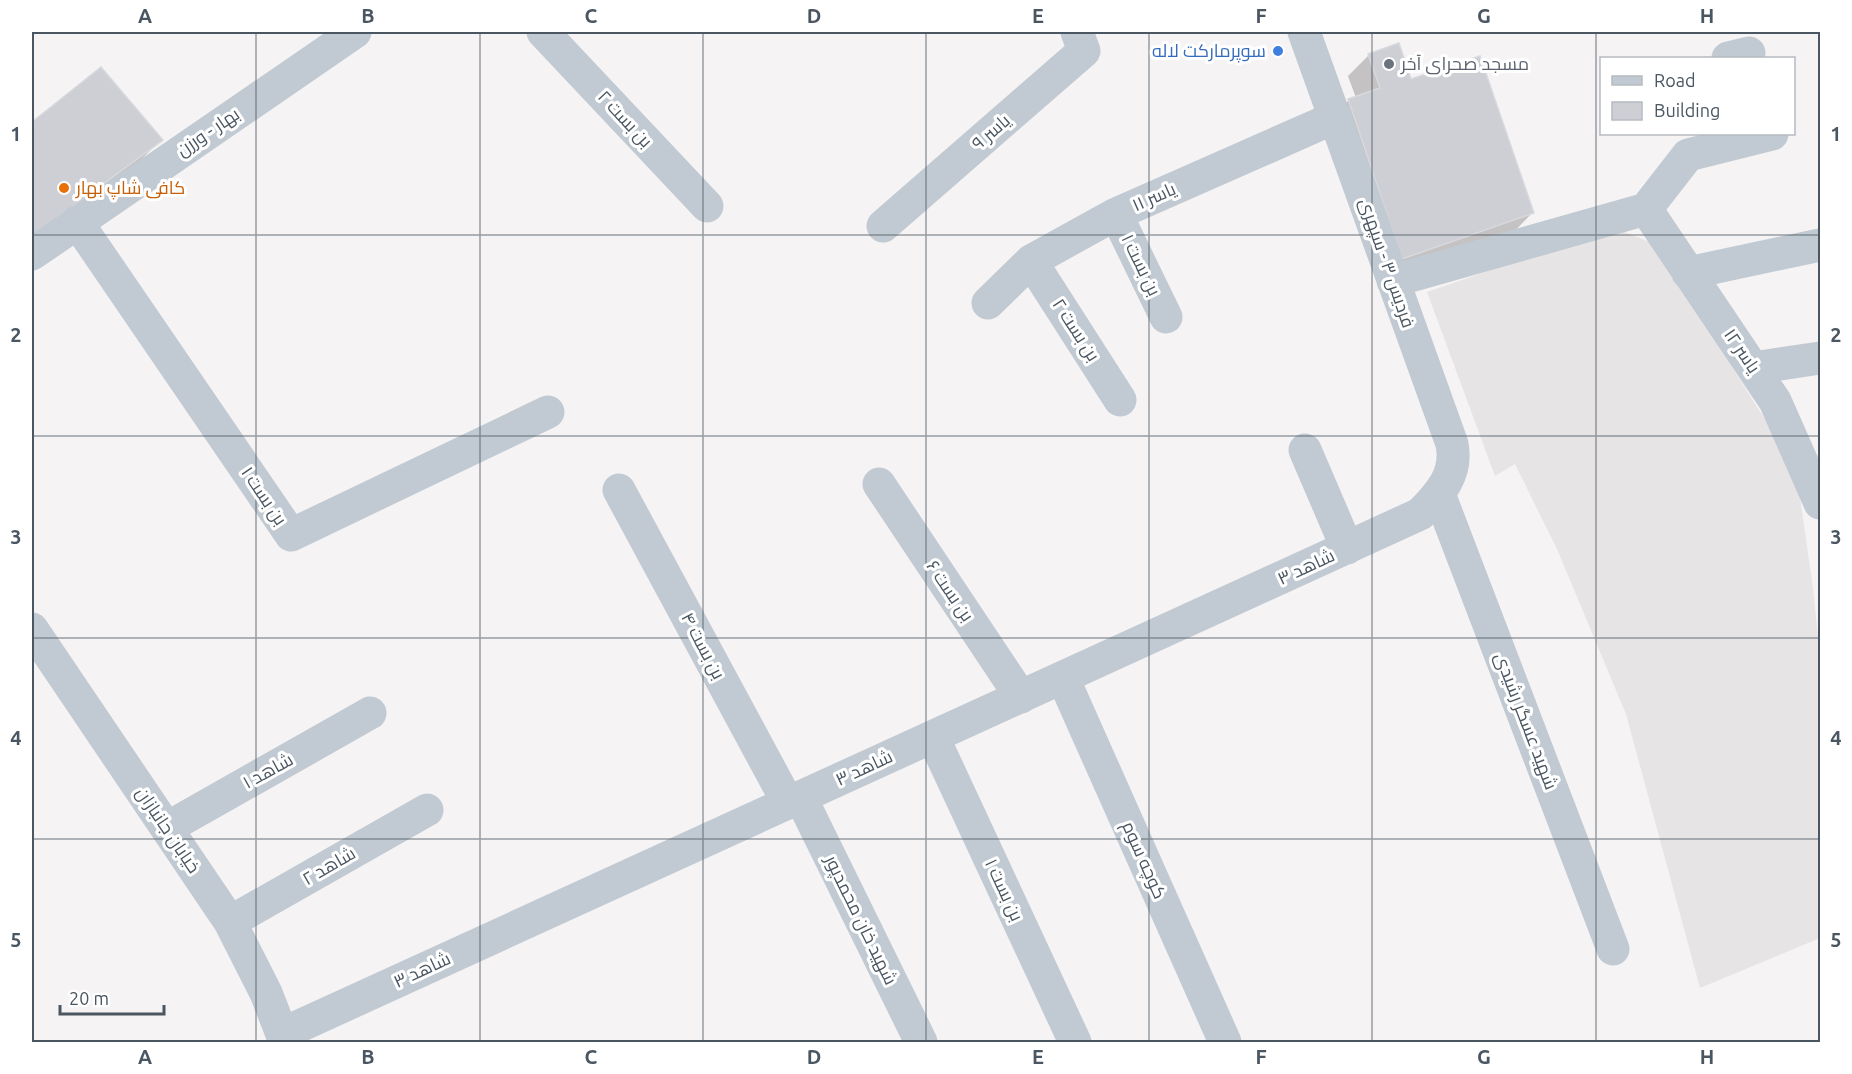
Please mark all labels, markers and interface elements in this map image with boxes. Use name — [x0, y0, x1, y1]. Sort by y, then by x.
text: A — [138, 4, 152, 27]
text: B — [361, 4, 375, 27]
text: C — [585, 4, 598, 27]
text: D — [807, 4, 821, 27]
text: E — [1032, 4, 1044, 27]
text: F — [1255, 4, 1267, 27]
text: G — [1477, 4, 1491, 27]
text: H — [1700, 4, 1714, 27]
place label: سوپرمارکت لاله — [1152, 40, 1266, 63]
marker: سوپرمارکت لاله — [1271, 44, 1285, 58]
place label: مسجد صحرای آخر — [1400, 53, 1529, 75]
marker: مسجد صحرای آخر — [1382, 57, 1396, 71]
legend — [1600, 57, 1795, 135]
text: Road — [1654, 70, 1696, 90]
street label: بن بست ۲ — [593, 86, 657, 152]
text: Building — [1654, 100, 1720, 120]
street label: بهار - ورزن — [172, 103, 244, 161]
street label: یاسر ۹ — [967, 109, 1015, 155]
text: 1 — [10, 122, 22, 145]
text: 1 — [1830, 122, 1842, 145]
place label: کافی شاپ بهار — [75, 177, 185, 200]
street label: یاسر ۱۱ — [1129, 178, 1179, 216]
marker: کافی شاپ بهار — [57, 181, 71, 195]
street label: فردیس ۳ - سپهری — [1355, 195, 1419, 331]
street label: بن بست ۱ — [1117, 230, 1165, 300]
street label: بن بست ۲ — [1048, 295, 1104, 365]
text: 2 — [10, 323, 22, 346]
text: 2 — [1830, 323, 1842, 346]
street label: یاسر ۱۲ — [1719, 324, 1765, 378]
street label: بن بست ۱ — [236, 462, 292, 530]
text: 3 — [10, 525, 22, 548]
text: 3 — [1830, 525, 1842, 548]
street label: شاهد ۳ — [1274, 544, 1337, 588]
street label: بن بست ۶ — [922, 556, 978, 626]
street label: بن بست ۴ — [676, 609, 730, 683]
street label: شهید عسگر رشیدی — [1490, 649, 1562, 793]
text: 4 — [10, 726, 22, 749]
text: 4 — [1830, 726, 1842, 749]
street label: شاهد ۳ — [832, 745, 895, 789]
street label: شاهد ۱ — [239, 748, 296, 792]
street label: خیابان جانبازان — [131, 783, 205, 877]
street label: کوچه سوم — [1116, 818, 1171, 903]
street label: شاهد ۲ — [298, 842, 359, 888]
street label: شهید خان محمدپور — [819, 851, 902, 989]
street label: بن بست ۱ — [980, 855, 1028, 925]
text: 5 — [10, 928, 22, 951]
text: 5 — [1830, 928, 1842, 951]
street label: شاهد ۳ — [390, 947, 453, 991]
scale bar — [60, 978, 164, 1016]
text: 20 m — [69, 988, 109, 1008]
text: A — [138, 1045, 152, 1068]
text: B — [361, 1045, 375, 1068]
text: C — [585, 1045, 598, 1068]
text: D — [807, 1045, 821, 1068]
text: E — [1032, 1045, 1044, 1068]
text: F — [1255, 1045, 1267, 1068]
text: G — [1477, 1045, 1491, 1068]
text: H — [1700, 1045, 1714, 1068]

